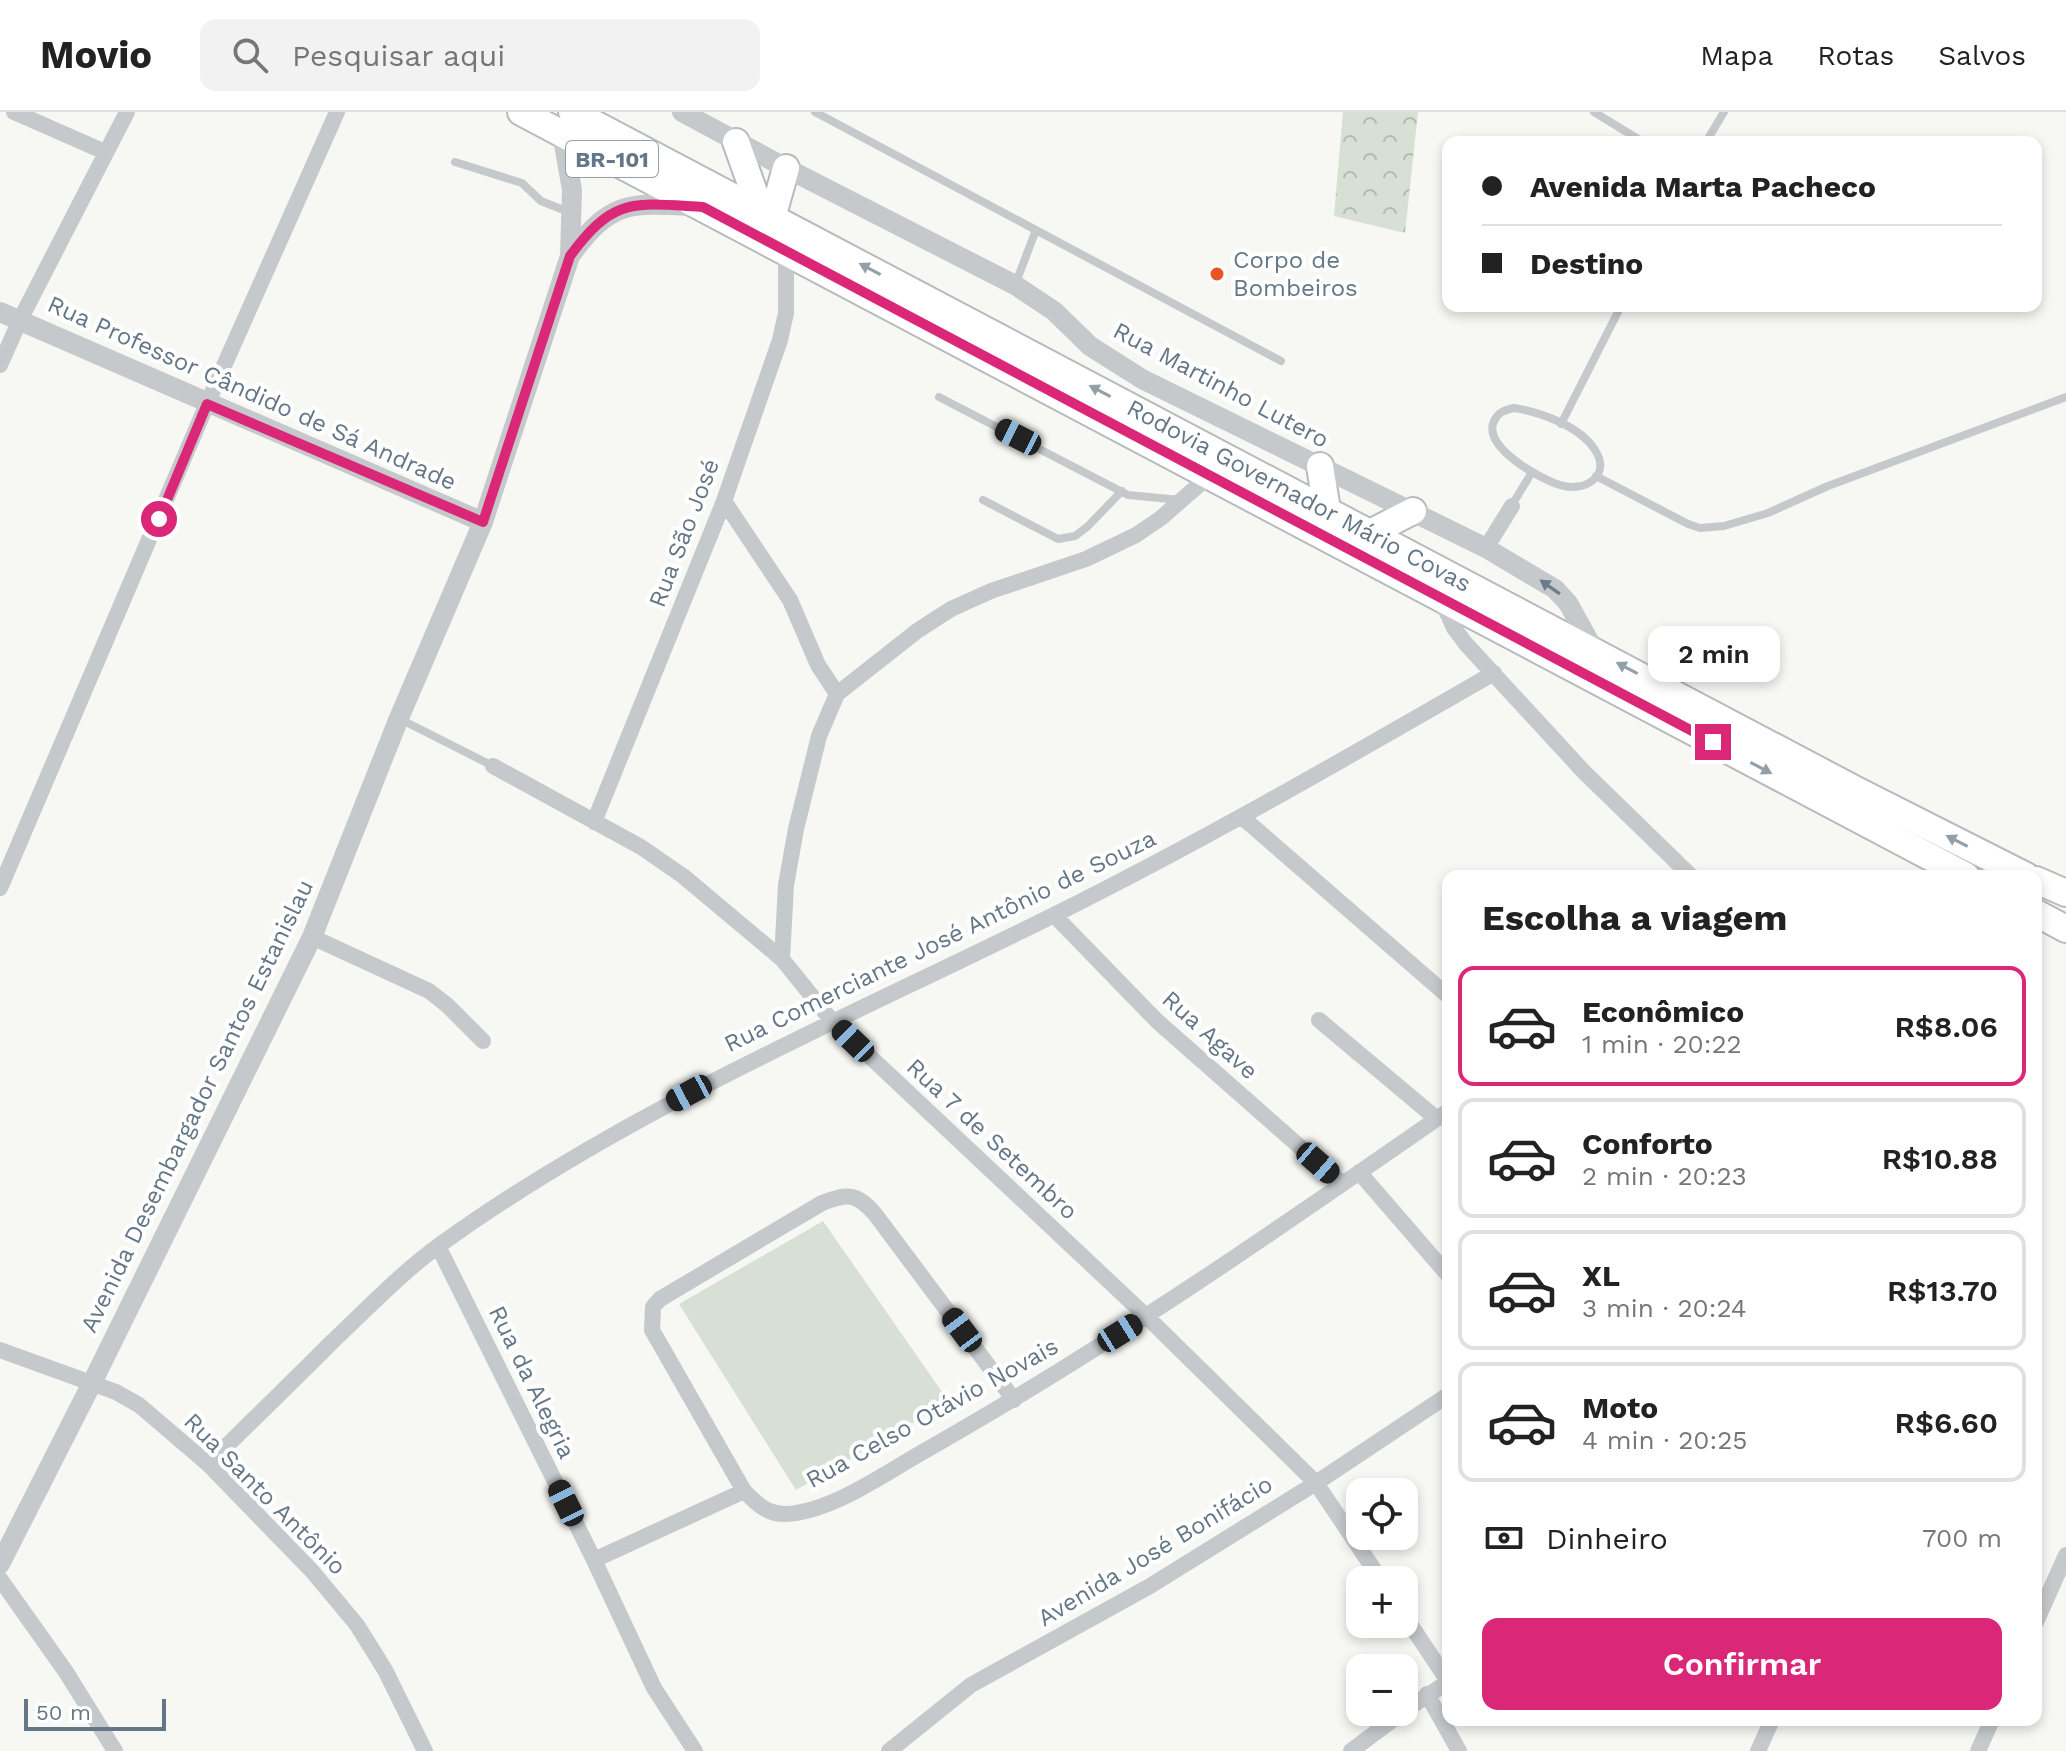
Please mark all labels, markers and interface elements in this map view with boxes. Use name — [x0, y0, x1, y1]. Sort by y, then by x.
search box — [200, 19, 760, 91]
text: Movio — [40, 33, 152, 77]
icon: search — [228, 33, 272, 77]
text: Pesquisar aqui — [292, 38, 505, 73]
text: Mapa — [1700, 39, 1773, 72]
text: Rotas — [1817, 39, 1894, 72]
text: Salvos — [1938, 39, 2026, 72]
road number: BR-101 — [566, 141, 658, 177]
text: Avenida Marta Pacheco — [1530, 169, 1876, 204]
place label: Corpo de Bombeiros — [1233, 246, 1358, 302]
text: Destino — [1530, 246, 1643, 281]
one-way arrow — [858, 263, 881, 276]
marker: Corpo de Bombeiros — [1208, 265, 1226, 283]
street label: Rua Professor Cândido de Sá Andrade — [43, 290, 461, 496]
street label: Rua Martinho Lutero — [1108, 316, 1334, 454]
one-way arrow — [1088, 384, 1111, 397]
street label: Rodovia Governador Mário Covas — [1122, 394, 1476, 598]
car — [991, 415, 1045, 459]
street label: Rua São José — [643, 455, 725, 611]
route start — [141, 501, 177, 537]
one-way arrow — [1539, 580, 1560, 595]
callout: 2 min — [1647, 626, 1779, 682]
text: 2 min — [1678, 639, 1750, 669]
one-way arrow — [1616, 661, 1639, 674]
route end — [1695, 724, 1731, 760]
one-way arrow — [1750, 761, 1773, 774]
street label: Rua Comerciante José Antônio de Souza — [720, 824, 1160, 1058]
one-way arrow — [1945, 834, 1968, 848]
street label: Avenida Desembargador Santos Estanislau — [75, 875, 319, 1337]
text: Escolha a viagem — [1482, 897, 1787, 939]
street label: Rua Agave — [1156, 985, 1264, 1085]
icon: car — [1486, 990, 1558, 1062]
text: Econômico — [1582, 994, 1744, 1029]
text: R$8.06 — [1894, 1009, 1998, 1044]
car — [827, 1016, 879, 1066]
text: 1 min · 20:22 — [1582, 1029, 1742, 1059]
street label: Rua 7 de Setembro — [901, 1053, 1083, 1225]
car — [662, 1071, 716, 1115]
icon: car — [1486, 1122, 1558, 1194]
text: Conforto — [1582, 1126, 1713, 1161]
car — [1292, 1138, 1344, 1188]
text: R$10.88 — [1882, 1141, 1998, 1176]
text: 2 min · 20:23 — [1582, 1161, 1747, 1191]
icon: car — [1486, 1254, 1558, 1326]
text: XL — [1582, 1258, 1620, 1293]
text: R$13.70 — [1887, 1273, 1998, 1308]
text: 3 min · 20:24 — [1582, 1293, 1747, 1323]
street label: Rua da Alegria — [483, 1301, 581, 1463]
car — [938, 1304, 986, 1356]
car — [1093, 1310, 1147, 1356]
street label: Rua Celso Otávio Novais — [801, 1332, 1063, 1494]
icon: car — [1486, 1386, 1558, 1458]
text: Moto — [1582, 1390, 1658, 1425]
text: R$6.60 — [1895, 1405, 1998, 1440]
street label: Rua Santo Antônio — [178, 1407, 352, 1581]
text: 4 min · 20:25 — [1582, 1425, 1747, 1455]
street label: Avenida José Bonifácio — [1033, 1470, 1277, 1632]
car — [545, 1476, 587, 1530]
map controls — [1346, 1478, 1418, 1726]
button: locate — [1346, 1478, 1418, 1550]
icon: cash — [1482, 1516, 1526, 1560]
text: Dinheiro — [1546, 1521, 1668, 1556]
text: 700 m — [1922, 1523, 2002, 1553]
button: + — [1346, 1566, 1418, 1638]
button: Confirmar — [1482, 1618, 2002, 1710]
button: − — [1346, 1654, 1418, 1726]
scale bar — [24, 1695, 166, 1731]
text: 50 m — [36, 1700, 91, 1725]

